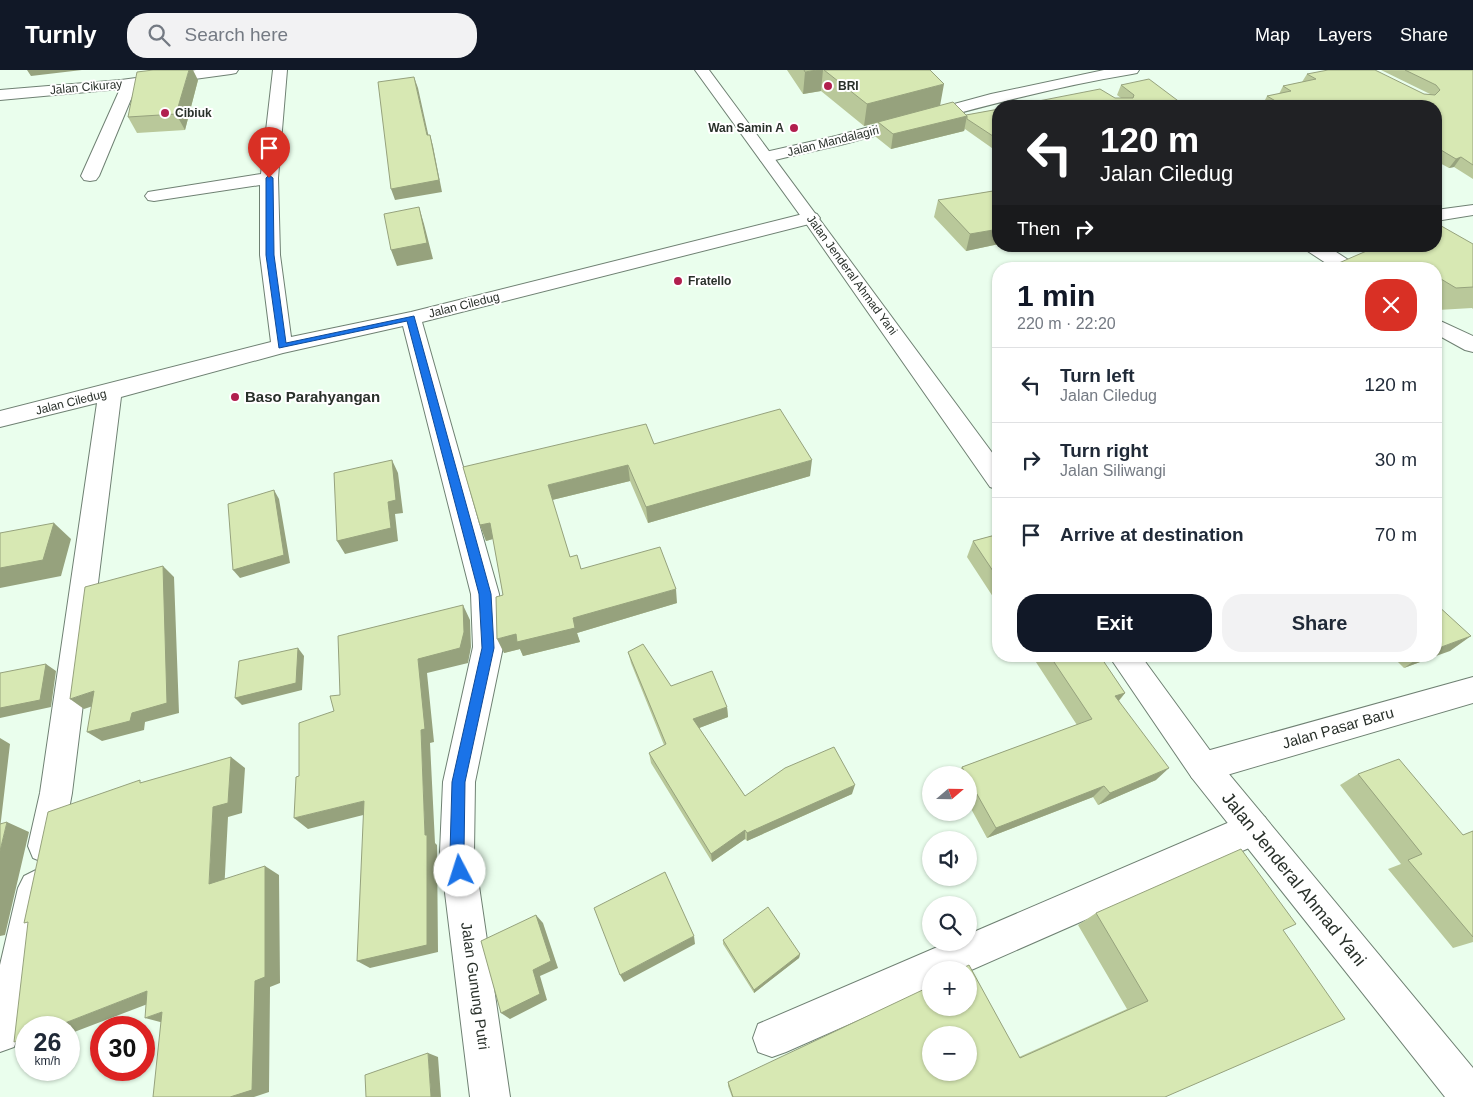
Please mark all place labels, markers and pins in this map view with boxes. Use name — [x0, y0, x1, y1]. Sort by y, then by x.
place label: BRI — [838, 79, 859, 93]
marker: BRI — [822, 80, 834, 92]
place label: Cibiuk — [175, 106, 212, 120]
marker: Cibiuk — [159, 107, 171, 119]
place label: Wan Samin A — [708, 121, 784, 135]
marker: Wan Samin A — [788, 122, 800, 134]
pin — [248, 127, 290, 178]
place label: Fratello — [688, 274, 731, 288]
marker: Fratello — [672, 275, 684, 287]
place label: Baso Parahyangan — [245, 388, 380, 405]
marker: Baso Parahyangan — [229, 391, 241, 403]

